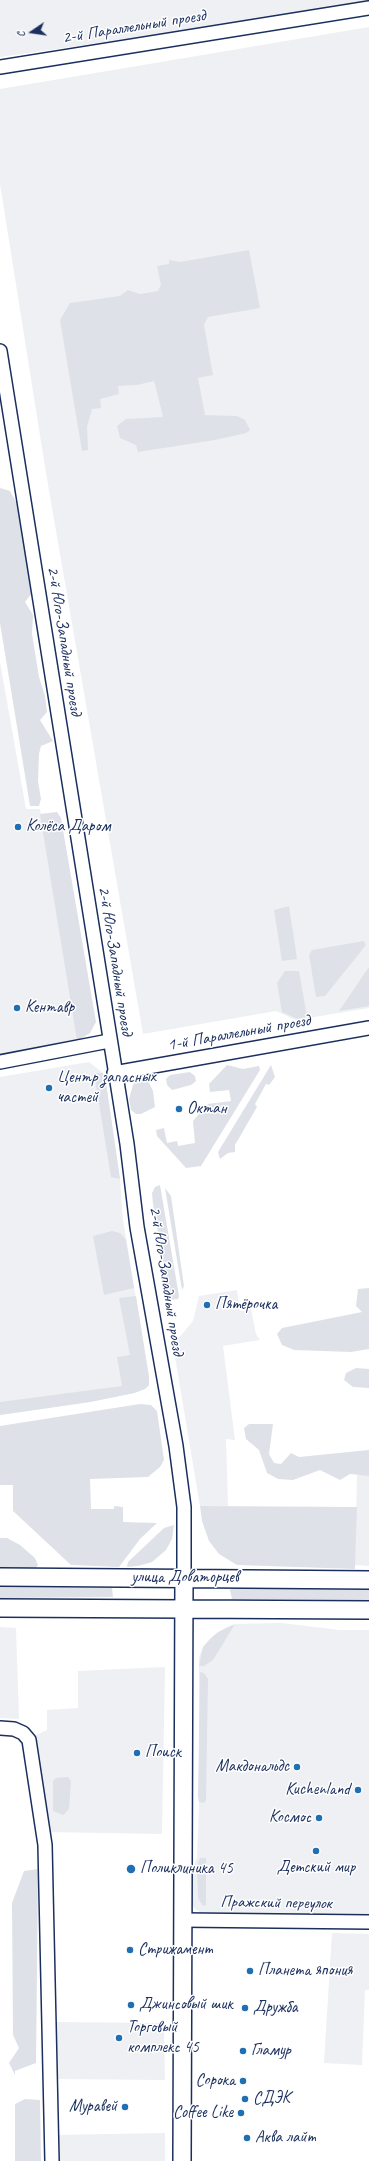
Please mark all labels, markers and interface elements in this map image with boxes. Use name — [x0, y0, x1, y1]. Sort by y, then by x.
street label: 2-й Параллельный проезд — [61, 6, 207, 48]
north arrow — [12, 12, 52, 52]
text: С — [13, 30, 28, 39]
street label: 2-й Юго-Западный проезд — [42, 565, 86, 717]
place label: Колёса Даром — [26, 817, 110, 837]
marker: Колёса Даром — [13, 822, 23, 832]
street label: 2-й Юго-Западный проезд — [93, 885, 137, 1037]
place label: Кентавр — [25, 998, 74, 1018]
marker: Кентавр — [12, 1003, 22, 1013]
street label: 1-й Параллельный проезд — [166, 1010, 312, 1056]
place label: Центр запасных частей — [57, 1068, 156, 1108]
marker: Центр запасных частей — [44, 1083, 54, 1093]
place label: Октан — [187, 1099, 227, 1119]
marker: Октан — [174, 1104, 184, 1114]
street label: 2-й Юго-Западный проезд — [144, 1205, 188, 1357]
place label: Пятёрочка — [215, 1295, 277, 1315]
marker: Пятёрочка — [202, 1300, 212, 1310]
street label: улица Доваторцев — [131, 1568, 239, 1588]
place label: Поиск — [145, 1743, 181, 1763]
marker: Поиск — [132, 1748, 142, 1758]
place label: Макдональдс — [215, 1757, 289, 1777]
marker: Макдональдс — [292, 1762, 302, 1772]
place label: Kuchenland — [285, 1780, 350, 1800]
marker: Kuchenland — [353, 1785, 363, 1795]
place label: Космос — [269, 1808, 311, 1828]
marker: Космос — [314, 1813, 324, 1823]
marker: Детский мир — [311, 1846, 321, 1856]
place label: Детский мир — [277, 1858, 355, 1878]
place label: Поликлиника 45 — [140, 1859, 233, 1879]
marker: Поликлиника 45 — [125, 1863, 137, 1875]
street label: Пражский переулок — [220, 1892, 332, 1914]
place label: Стрижамент — [138, 1940, 213, 1960]
marker: Стрижамент — [125, 1945, 135, 1955]
place label: Планета япония — [258, 1961, 352, 1981]
marker: Планета япония — [245, 1966, 255, 1976]
place label: Джинсовый шик — [139, 1995, 233, 2015]
place label: Дружба — [253, 1998, 297, 2018]
marker: Джинсовый шик — [126, 2000, 136, 2010]
marker: Дружба — [240, 2003, 250, 2013]
place label: Торговый комплекс 45 — [127, 2018, 199, 2058]
marker: Торговый комплекс 45 — [114, 2033, 124, 2043]
place label: Гламур — [251, 2041, 291, 2061]
marker: Гламур — [238, 2046, 248, 2056]
place label: Сорока — [196, 2071, 235, 2091]
marker: Сорока — [238, 2076, 248, 2086]
place label: СДЭК — [253, 2089, 290, 2109]
marker: СДЭК — [240, 2094, 250, 2104]
place label: Муравей — [69, 2097, 117, 2117]
marker: Муравей — [120, 2102, 130, 2112]
place label: Coffee Like — [173, 2103, 233, 2123]
marker: Coffee Like — [236, 2108, 246, 2118]
place label: Аква лайт — [255, 2128, 315, 2148]
marker: Аква лайт — [242, 2133, 252, 2143]

